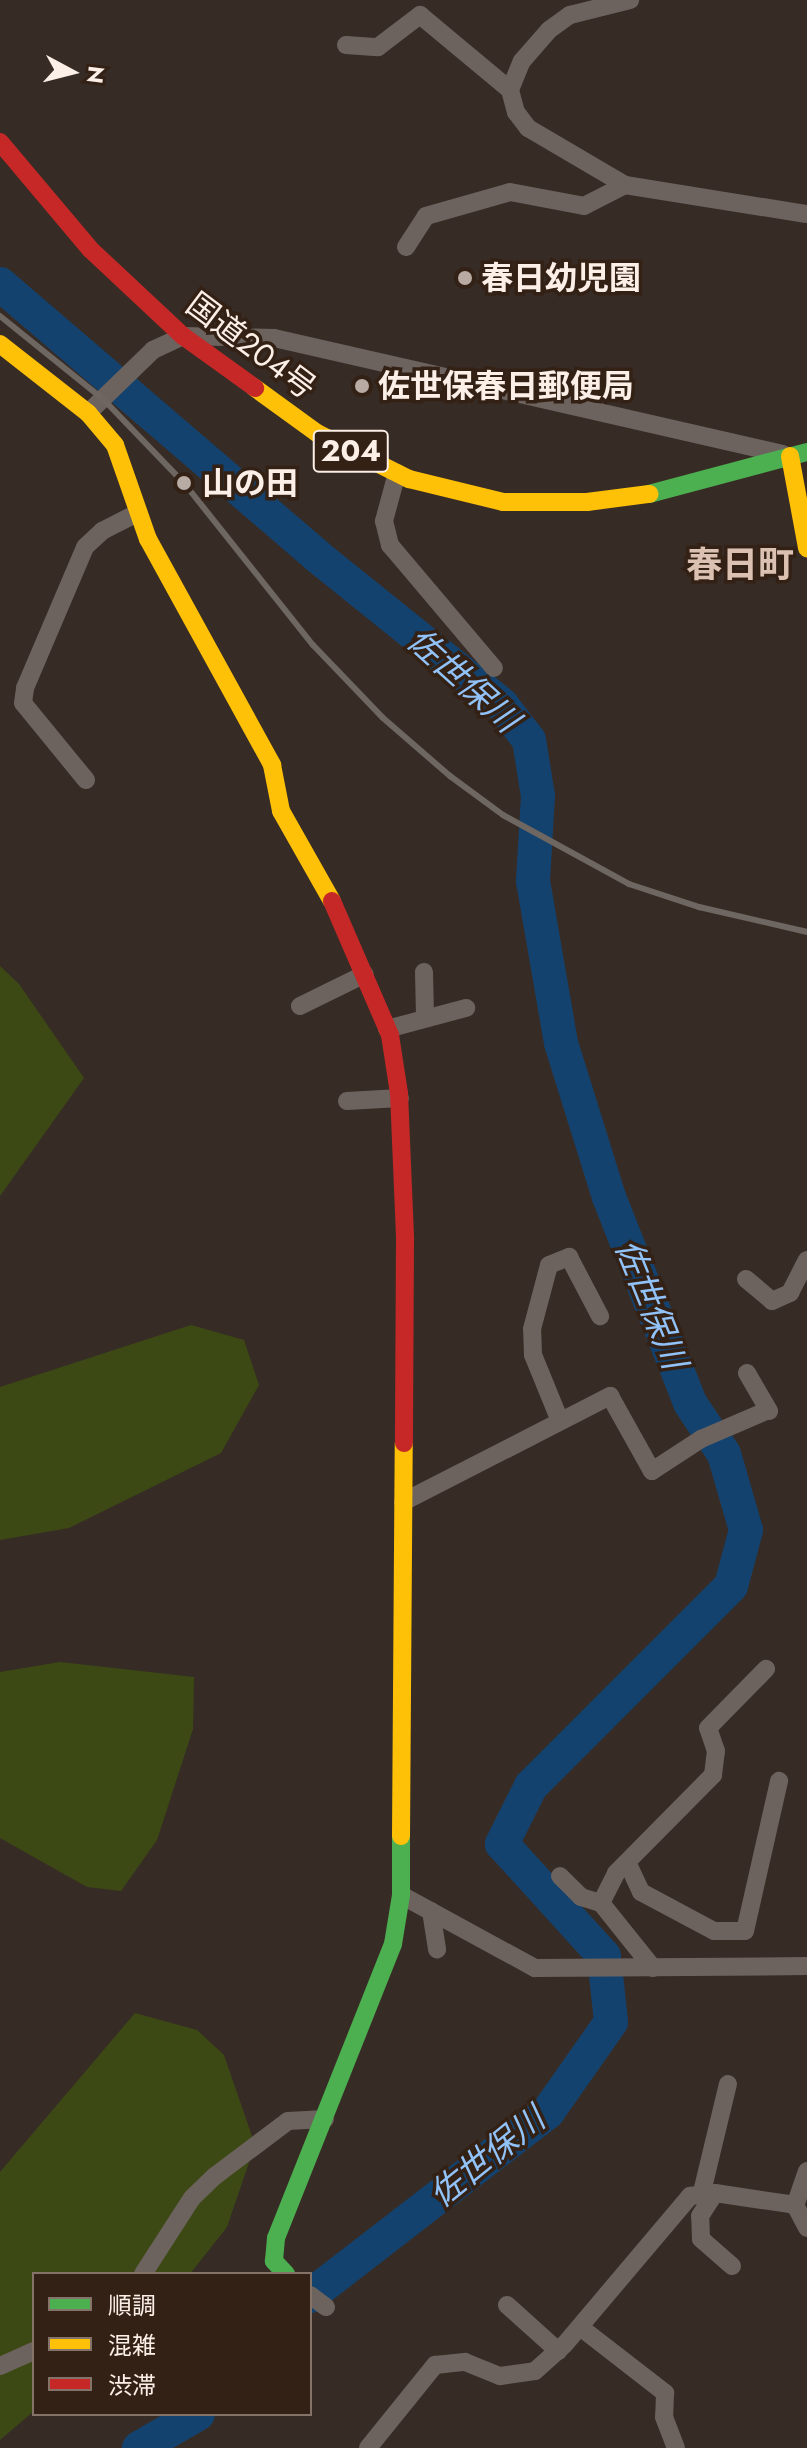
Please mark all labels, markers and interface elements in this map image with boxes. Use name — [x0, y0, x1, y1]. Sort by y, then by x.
north arrow — [32, 32, 112, 112]
text: N — [79, 64, 113, 86]
place label: 春日幼児園 — [481, 259, 641, 297]
marker: 春日幼児園 — [456, 269, 474, 287]
street label: 国道204号 — [179, 285, 323, 407]
place label: 佐世保春日郵便局 — [378, 367, 634, 405]
marker: 佐世保春日郵便局 — [353, 377, 371, 395]
road number: 204 — [311, 425, 391, 477]
place label: 山の田 — [202, 464, 298, 502]
marker: 山の田 — [173, 472, 195, 494]
district label: 春日町 — [686, 543, 794, 587]
water label: 佐世保川 — [399, 619, 527, 741]
water label: 佐世保川 — [607, 1233, 695, 1375]
water label: 佐世保川 — [421, 2098, 553, 2216]
legend — [32, 2272, 312, 2416]
text: 順調 — [108, 2288, 156, 2323]
text: 混雑 — [108, 2328, 156, 2363]
text: 渋滞 — [108, 2368, 156, 2403]

